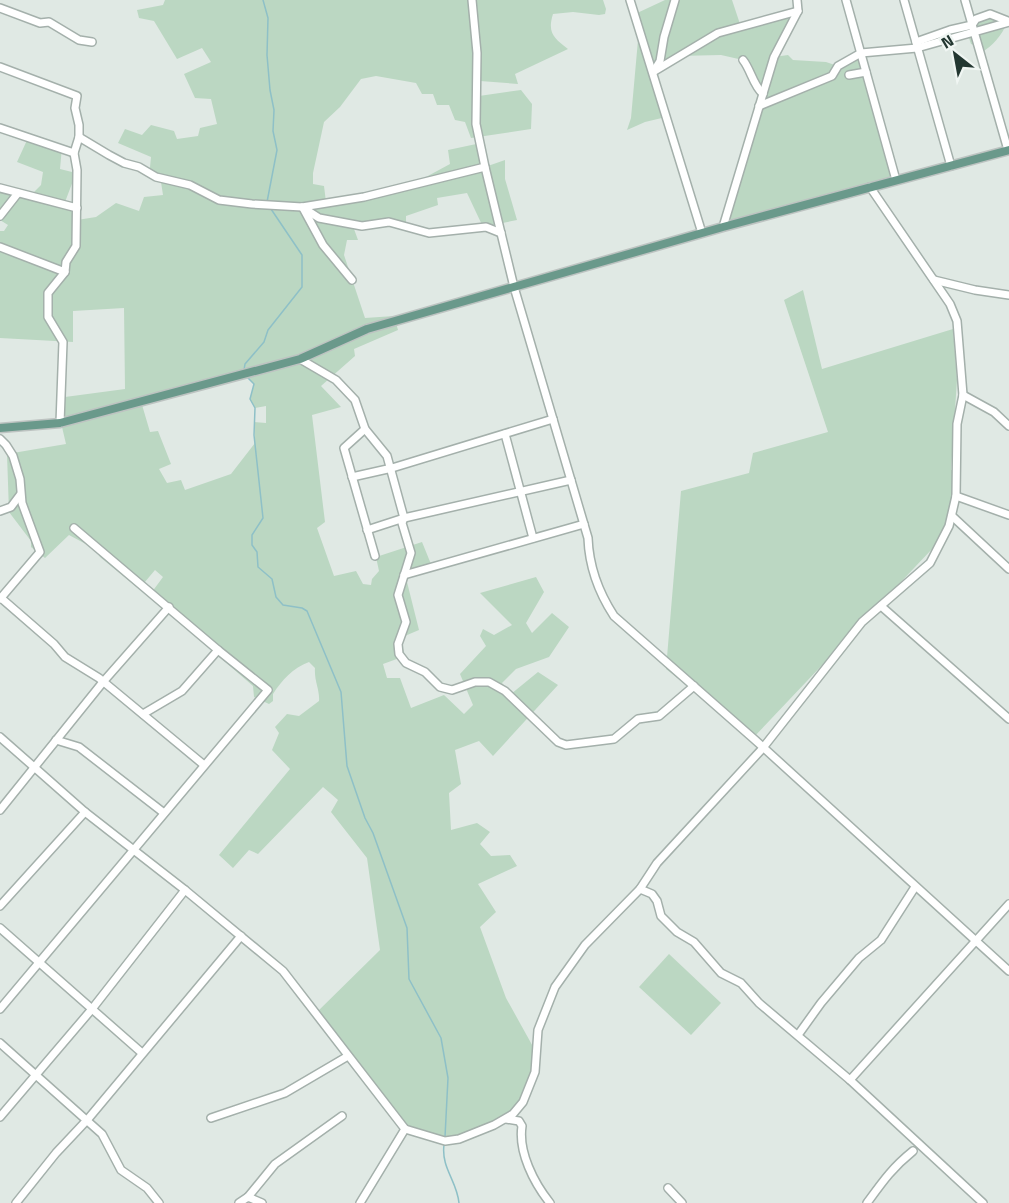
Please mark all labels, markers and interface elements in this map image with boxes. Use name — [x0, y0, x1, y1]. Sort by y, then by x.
north arrow — [925, 24, 985, 84]
text: N — [936, 28, 958, 54]

